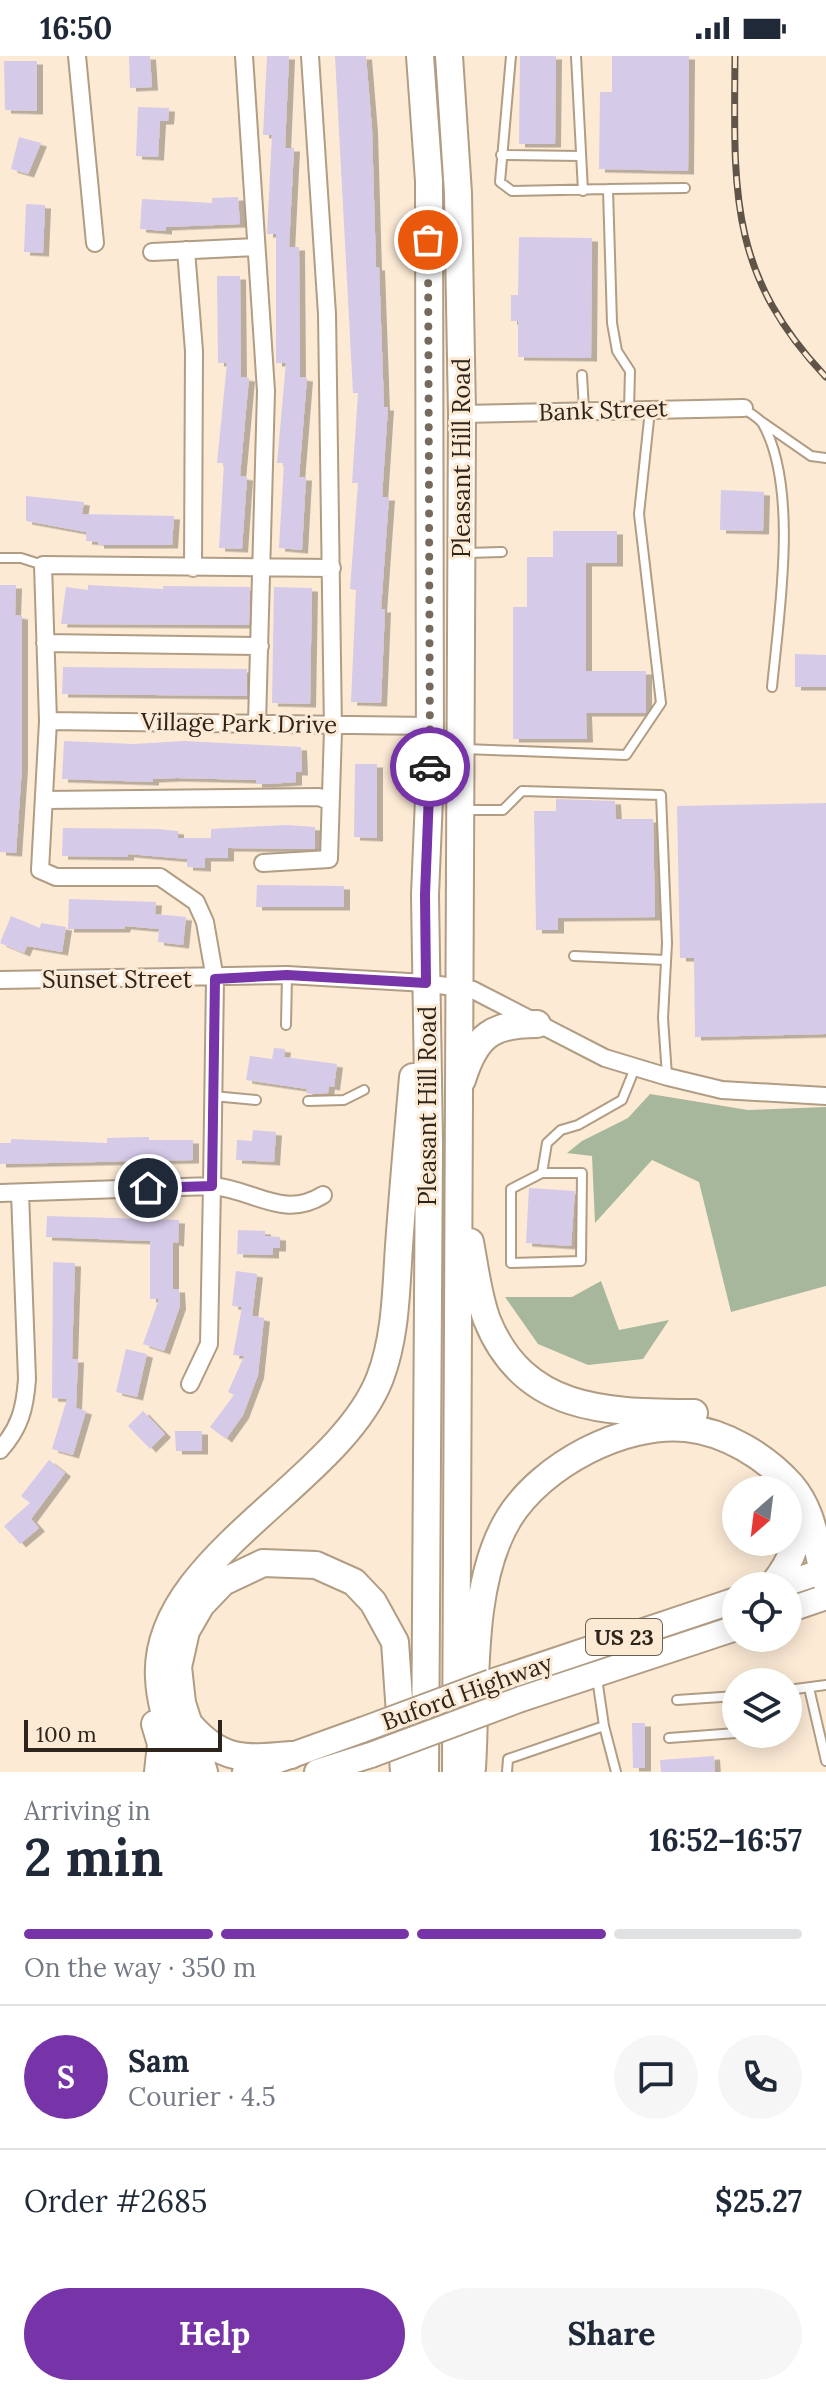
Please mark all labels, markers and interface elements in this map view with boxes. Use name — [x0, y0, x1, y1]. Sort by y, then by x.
text: 16:50 — [40, 9, 112, 47]
pin — [394, 206, 462, 274]
icon: bag — [406, 218, 450, 262]
street label: Pleasant Hill Road — [446, 358, 477, 558]
street label: Bank Street — [538, 392, 669, 428]
street label: Village Park Drive — [140, 706, 337, 740]
courier — [390, 727, 470, 807]
icon: car — [408, 745, 452, 789]
street label: Sunset Street — [42, 964, 193, 995]
street label: Pleasant Hill Road — [412, 1006, 443, 1206]
pin — [114, 1154, 182, 1222]
icon: home — [126, 1166, 170, 1210]
north arrow — [722, 1476, 802, 1556]
map controls — [722, 1476, 802, 1748]
button: locate — [722, 1572, 802, 1652]
road number: US 23 — [586, 1619, 662, 1655]
street label: Buford Highway — [377, 1647, 557, 1737]
button: layers — [722, 1668, 802, 1748]
scale bar — [24, 1716, 222, 1752]
text: 100 m — [36, 1720, 97, 1748]
text: Arriving in — [24, 1794, 151, 1827]
text: 16:52–16:57 — [649, 1821, 802, 1859]
text: 2 min — [24, 1824, 163, 1890]
text: On the way · 350 m — [24, 1951, 256, 1984]
button: chat — [614, 2035, 698, 2119]
button: phone — [718, 2035, 802, 2119]
text: Sam — [128, 2042, 189, 2080]
text: S — [57, 2058, 75, 2096]
text: Courier · 4.5 — [128, 2080, 276, 2113]
text: Order #2685 — [24, 2182, 207, 2220]
text: $25.27 — [715, 2182, 802, 2220]
button: Help — [24, 2288, 405, 2380]
button: Share — [421, 2288, 802, 2380]

